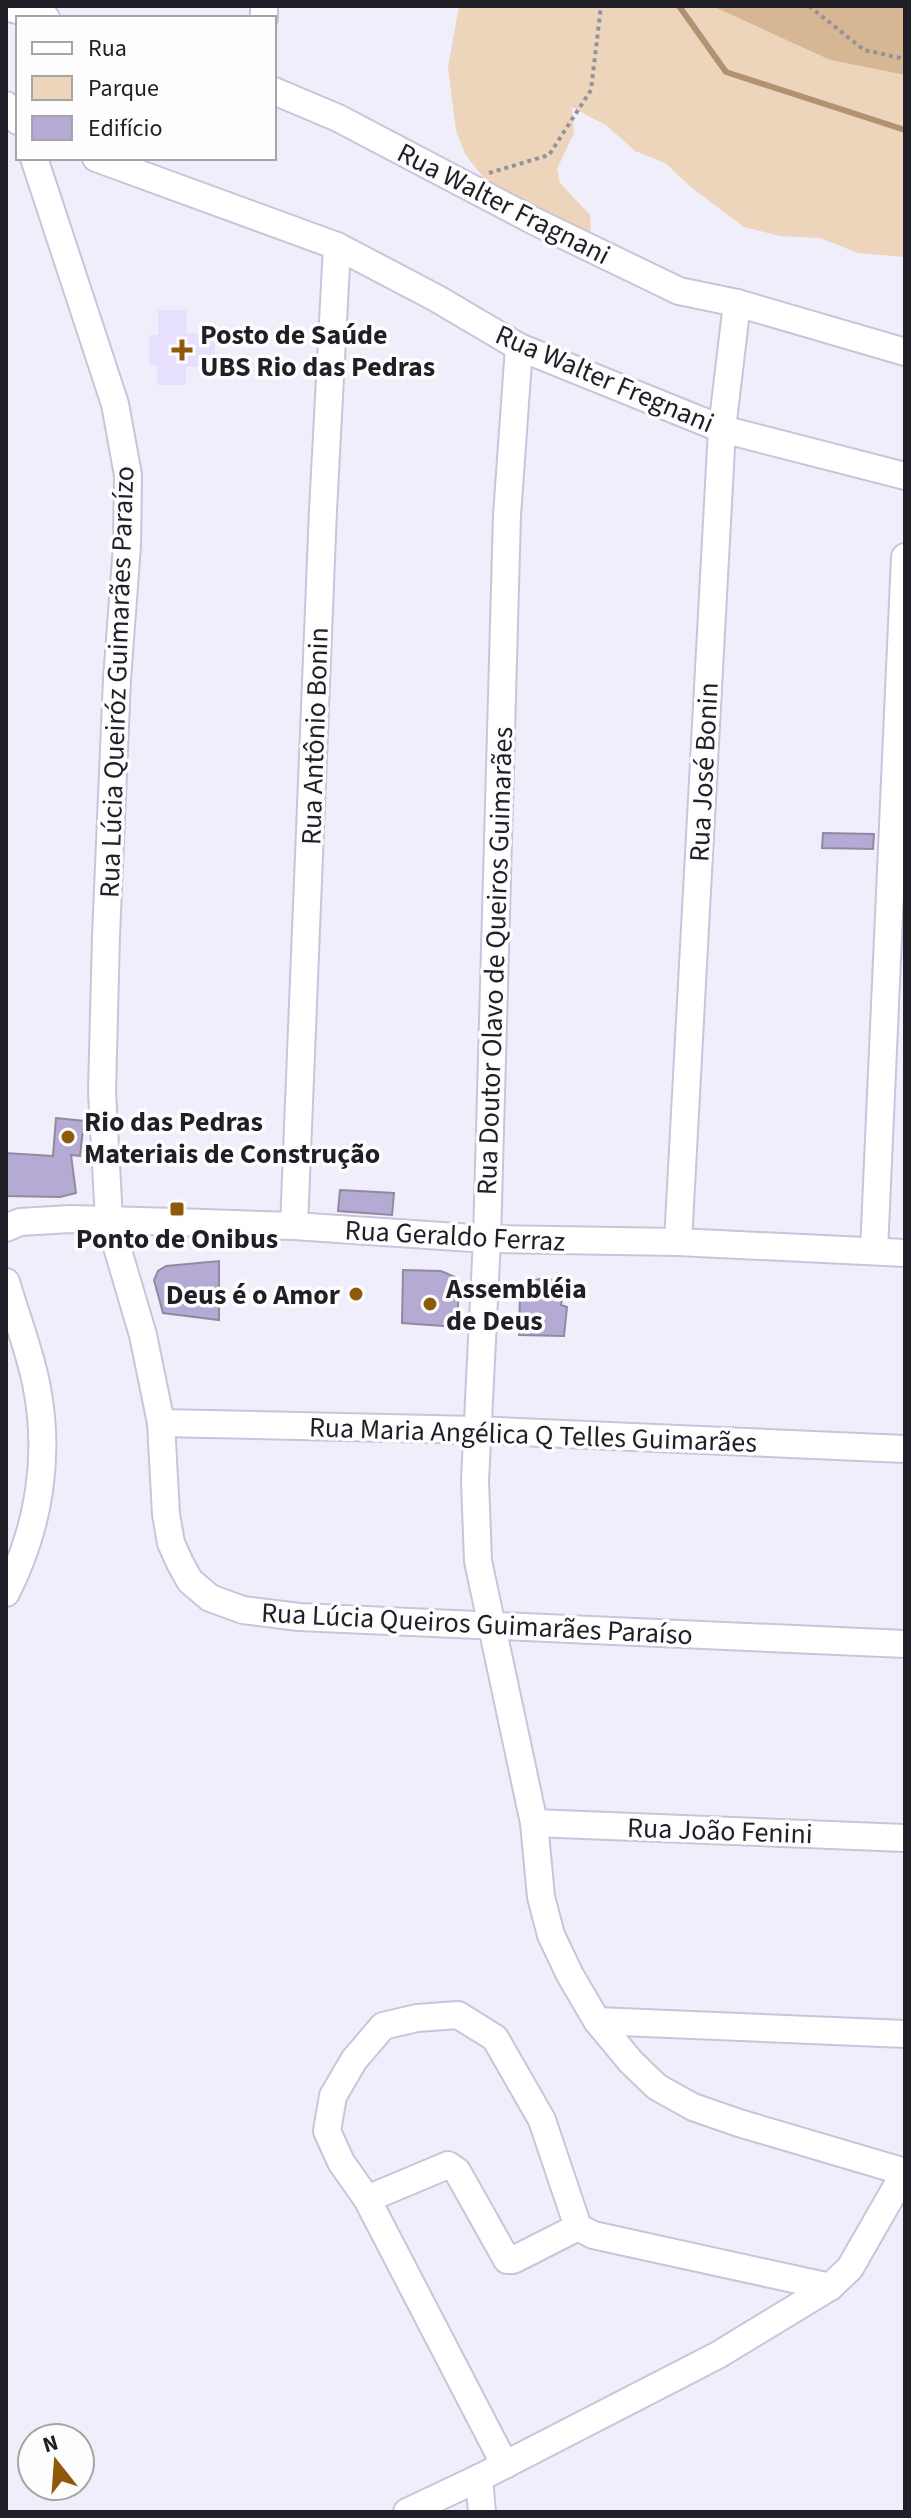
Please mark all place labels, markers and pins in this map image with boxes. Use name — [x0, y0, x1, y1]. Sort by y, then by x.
place label: Posto de Saúde UBS Rio das Pedras — [200, 315, 435, 387]
marker: Posto de Saúde UBS Rio das Pedras — [171, 339, 193, 361]
place label: Rio das Pedras Materiais de Construção — [84, 1102, 380, 1174]
marker: Rio das Pedras Materiais de Construção — [59, 1128, 77, 1146]
marker: Ponto de Onibus — [168, 1200, 186, 1218]
place label: Ponto de Onibus — [76, 1219, 278, 1259]
place label: Assembléia de Deus — [445, 1269, 587, 1341]
place label: Deus é o Amor — [166, 1275, 341, 1315]
marker: Deus é o Amor — [347, 1285, 365, 1303]
marker: Assembléia de Deus — [421, 1295, 439, 1313]

